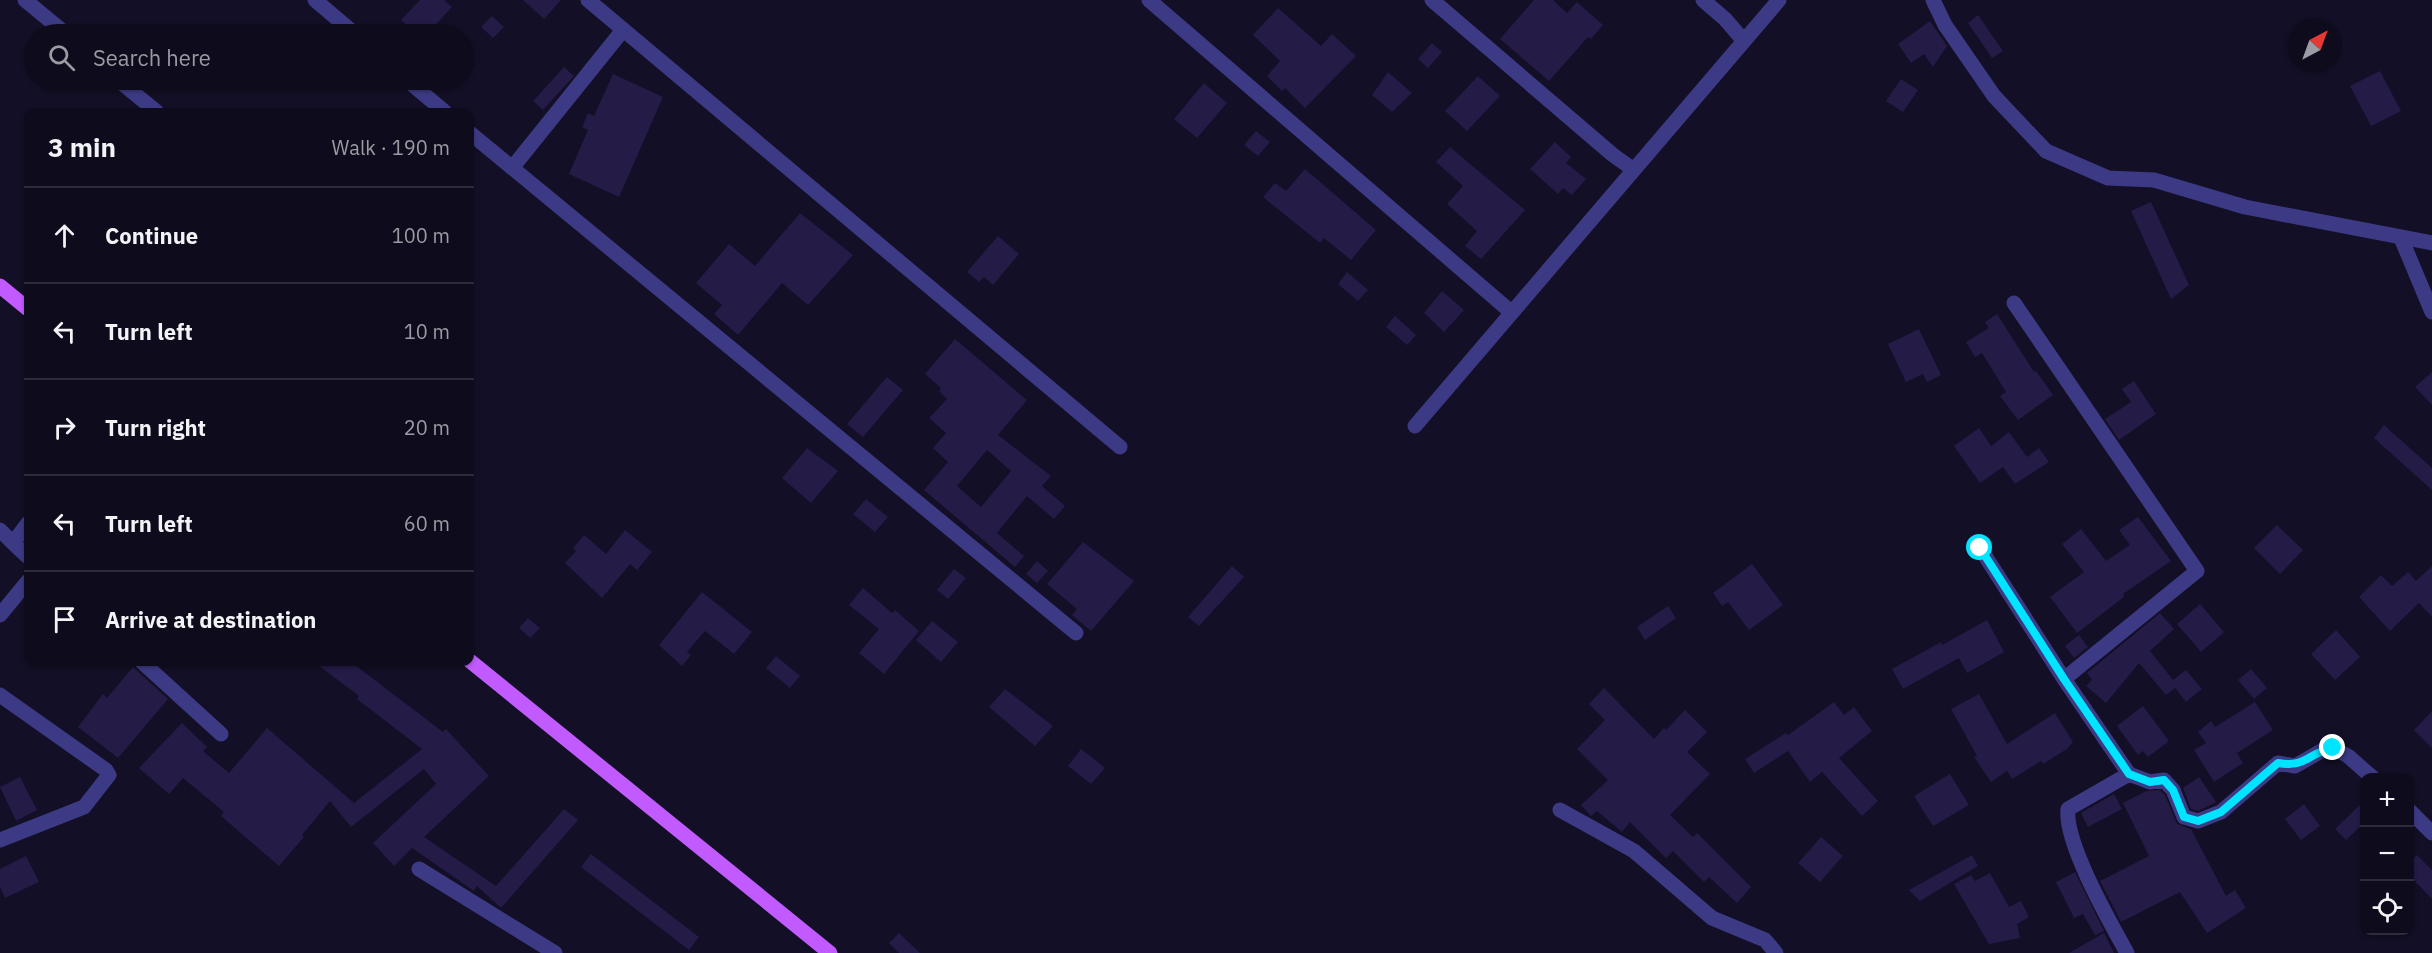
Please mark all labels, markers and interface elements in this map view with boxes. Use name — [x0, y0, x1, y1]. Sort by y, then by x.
north arrow — [2288, 18, 2342, 72]
search box — [24, 24, 474, 90]
icon: search — [45, 41, 78, 74]
text: Search here — [93, 43, 211, 72]
text: 3 min — [48, 130, 116, 164]
text: Walk · 190 m — [332, 134, 450, 161]
icon: ahead — [48, 219, 81, 252]
text: Continue — [105, 221, 198, 250]
text: 100 m — [392, 222, 450, 249]
icon: left — [48, 315, 81, 348]
text: Turn left — [105, 317, 193, 346]
text: 10 m — [404, 318, 450, 345]
icon: right — [48, 411, 81, 444]
text: Turn right — [105, 413, 206, 442]
text: 20 m — [404, 414, 450, 441]
icon: left — [48, 507, 81, 540]
text: Turn left — [105, 509, 193, 538]
text: 60 m — [404, 510, 450, 537]
route start — [1966, 534, 1992, 560]
icon: arrive — [48, 603, 81, 636]
text: Arrive at destination — [105, 605, 316, 634]
route end — [2319, 734, 2345, 760]
map controls — [2360, 773, 2414, 935]
button: + — [2360, 773, 2414, 827]
button: − — [2360, 827, 2414, 881]
button: locate — [2360, 881, 2414, 935]

